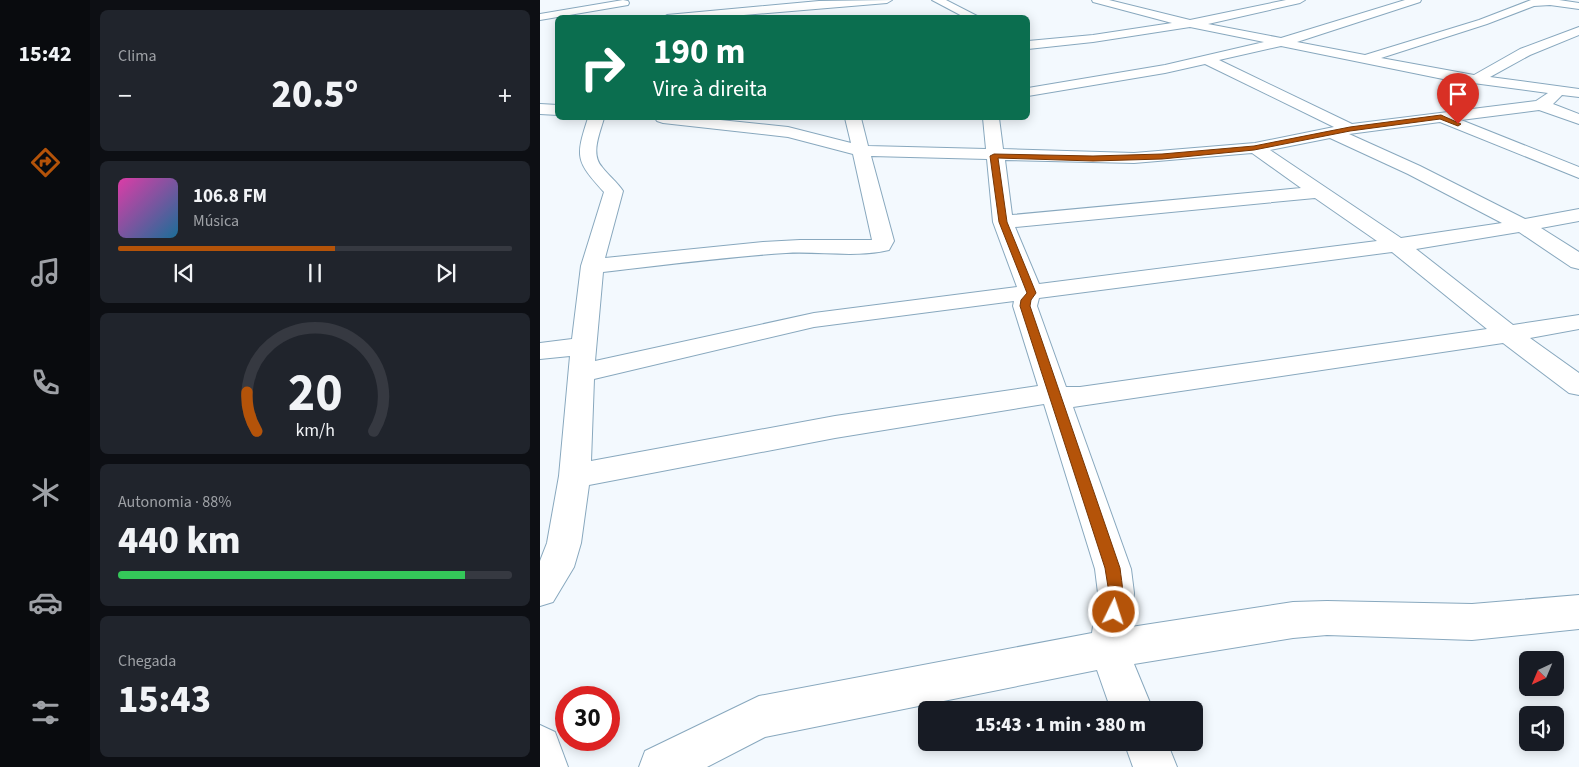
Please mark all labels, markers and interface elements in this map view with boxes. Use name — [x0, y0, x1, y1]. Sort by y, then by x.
text: 190 m — [653, 27, 745, 77]
icon: right — [570, 35, 635, 100]
text: 15:42 — [18, 38, 72, 70]
text: Clima — [118, 45, 156, 67]
text: 20.5° — [272, 68, 358, 122]
text: Vire à direita — [653, 73, 767, 105]
pin — [1437, 73, 1479, 124]
text: − — [118, 76, 132, 116]
text: + — [498, 76, 512, 116]
icon: arrive — [1444, 80, 1472, 108]
icon: directions — [28, 145, 63, 180]
text: 106.8 FM — [193, 183, 267, 210]
text: Música — [193, 210, 239, 232]
icon: music — [28, 255, 63, 290]
icon: previous — [170, 259, 198, 287]
icon: pause — [301, 259, 329, 287]
icon: next — [432, 259, 460, 287]
text: 20 — [288, 357, 342, 431]
icon: phone — [28, 365, 63, 400]
text: km/h — [295, 418, 335, 443]
icon: climate — [28, 475, 63, 510]
text: Autonomia · 88% — [118, 491, 231, 513]
text: 440 km — [118, 514, 240, 568]
icon: car — [28, 585, 63, 620]
position arrow — [1087, 585, 1139, 637]
text: Chegada — [118, 650, 176, 672]
north arrow — [1519, 651, 1564, 696]
map controls — [1519, 651, 1564, 751]
text: 15:43 — [118, 673, 211, 727]
speed limit sign: 30 — [555, 686, 620, 751]
icon: filters — [28, 695, 63, 730]
button: sound — [1519, 706, 1564, 751]
text: 15:43 · 1 min · 380 m — [975, 712, 1146, 739]

